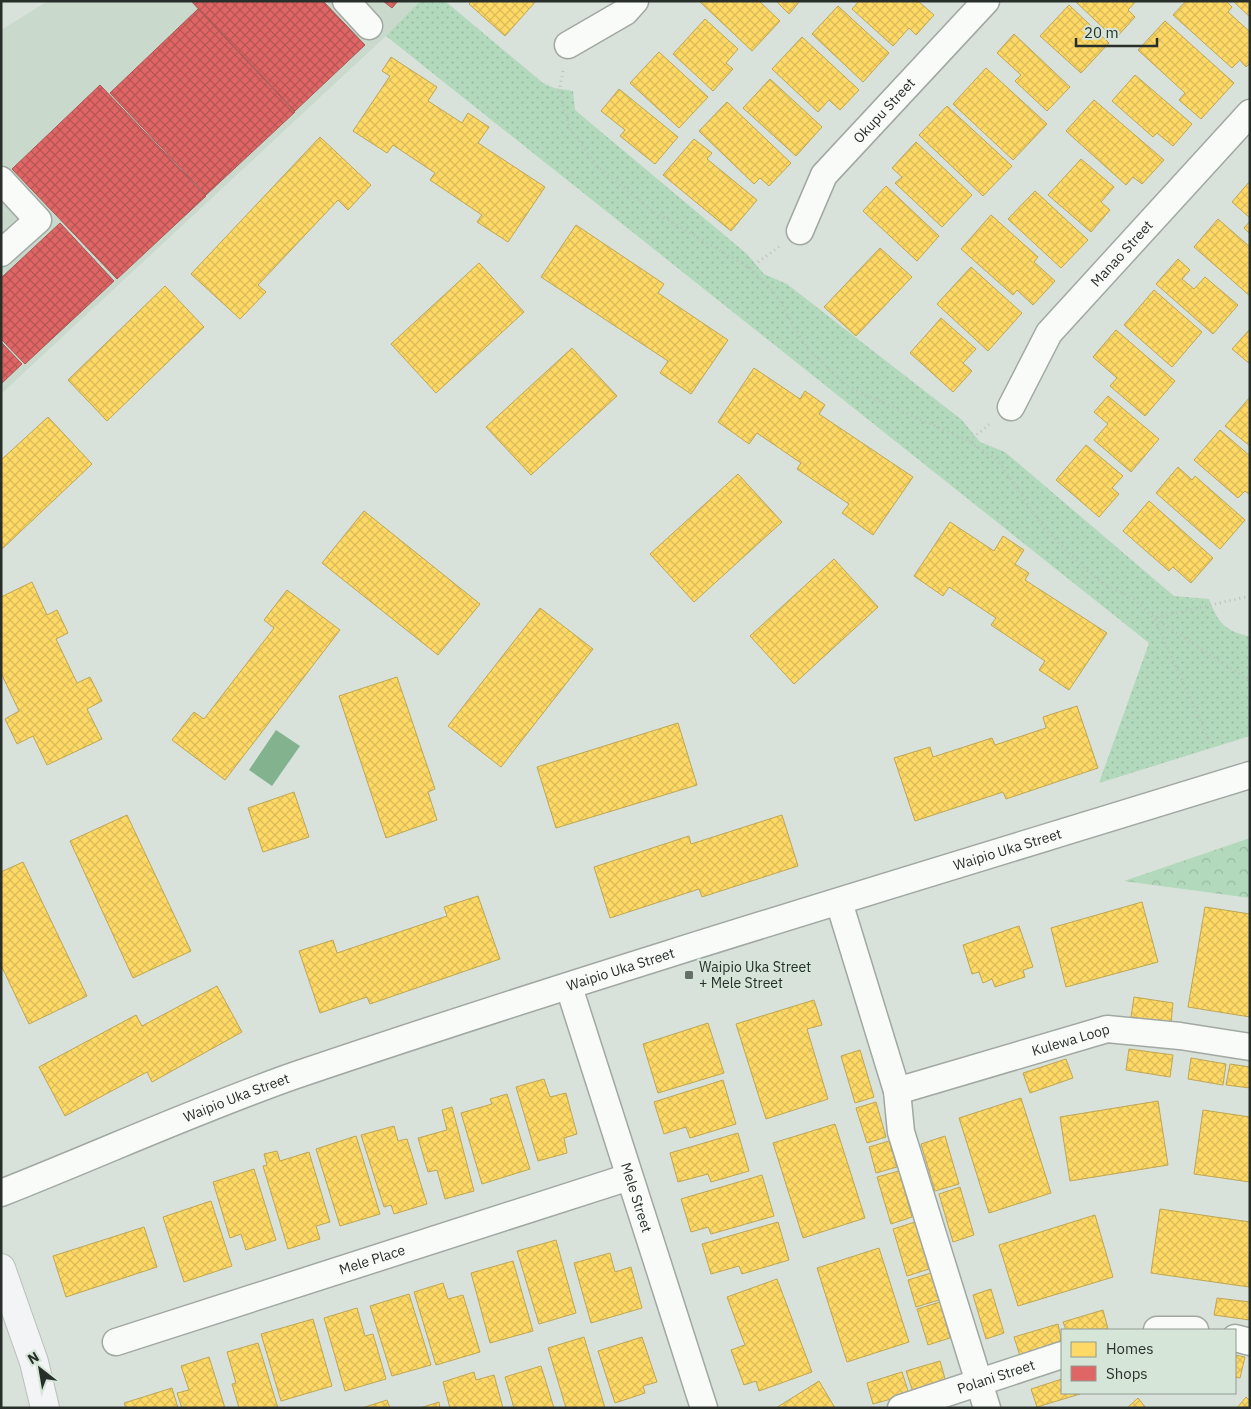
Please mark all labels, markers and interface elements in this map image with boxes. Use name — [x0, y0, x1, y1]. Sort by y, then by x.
scale bar — [1076, 15, 1157, 47]
text: 20 m — [1084, 23, 1119, 42]
street label: Okupu Street — [849, 74, 919, 147]
street label: Manao Street — [1087, 216, 1157, 290]
street label: Waipio Uka Street — [951, 824, 1064, 874]
street label: Waipio Uka Street — [564, 944, 677, 995]
place label: Waipio Uka Street + Mele Street — [699, 958, 811, 992]
marker: Waipio Uka Street + Mele Street — [683, 969, 695, 981]
street label: Kulewa Loop — [1030, 1020, 1112, 1060]
street label: Waipio Uka Street — [181, 1069, 292, 1126]
street label: Mele Street — [617, 1160, 656, 1235]
street label: Mele Place — [337, 1241, 408, 1279]
legend — [1061, 1329, 1236, 1394]
text: Homes — [1106, 1339, 1154, 1358]
north arrow — [15, 1344, 65, 1394]
text: N — [24, 1348, 42, 1368]
street label: Polani Street — [955, 1356, 1037, 1398]
text: Shops — [1106, 1364, 1148, 1383]

